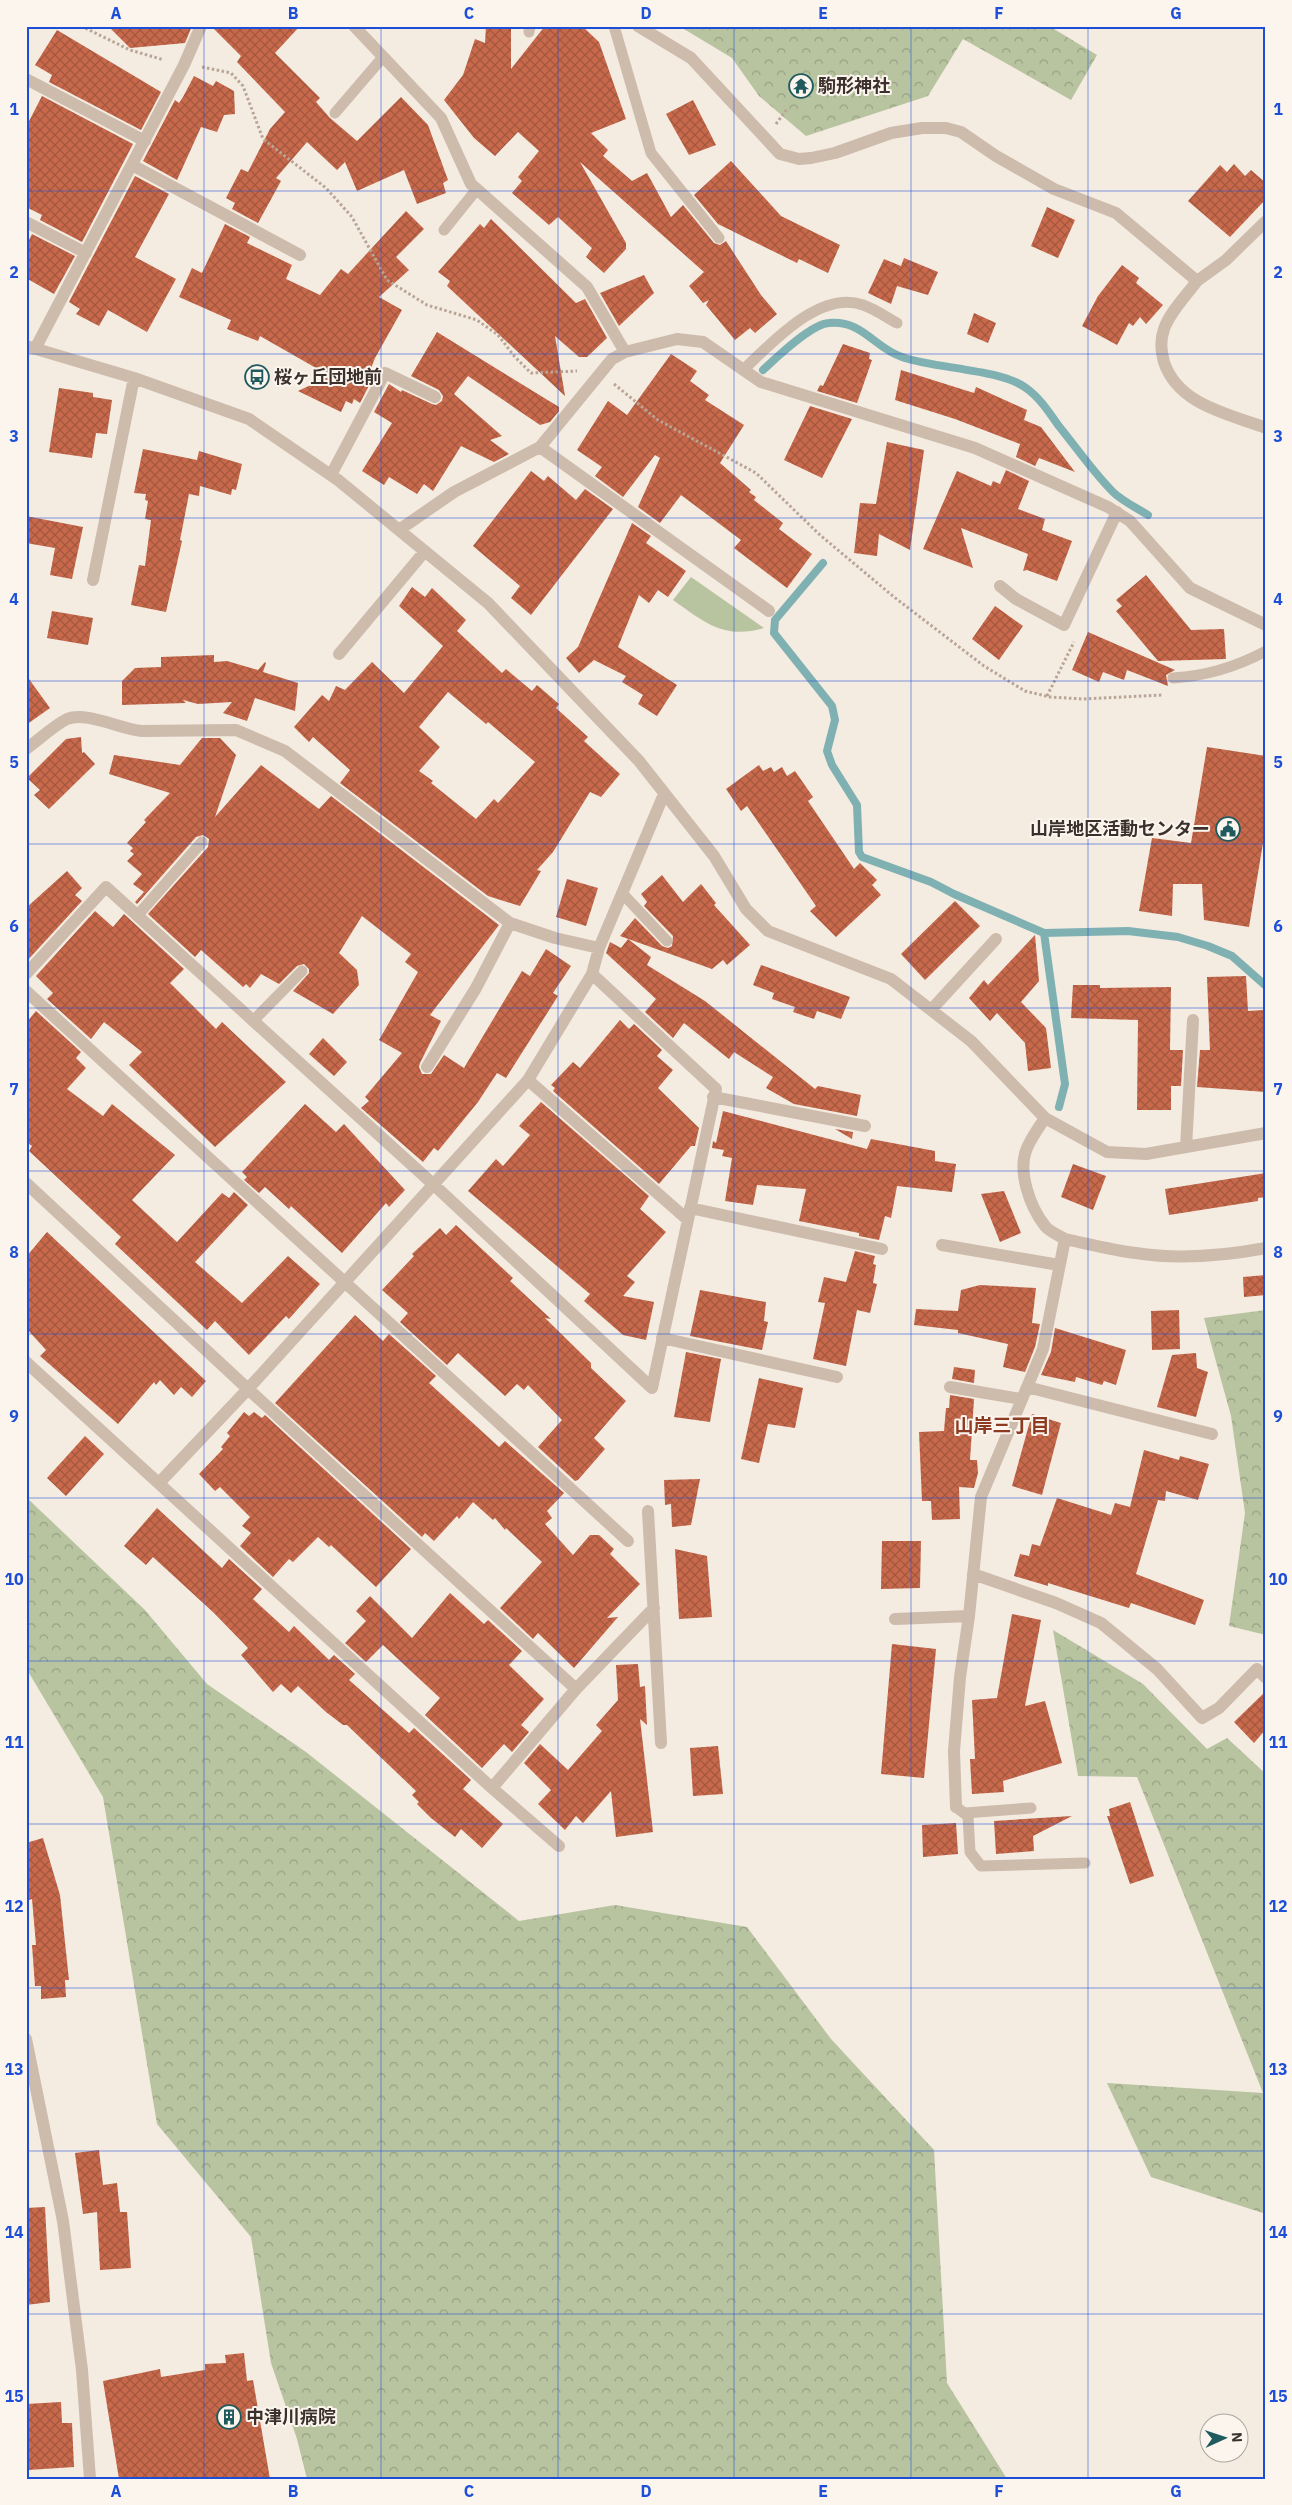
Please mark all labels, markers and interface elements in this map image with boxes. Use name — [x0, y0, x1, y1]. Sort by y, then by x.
text: A — [111, 3, 122, 23]
text: B — [288, 3, 299, 23]
text: C — [464, 3, 474, 23]
text: D — [640, 3, 652, 23]
text: E — [818, 3, 828, 23]
text: F — [994, 3, 1004, 23]
text: G — [1170, 3, 1182, 23]
temple icon: 駒形神社 — [788, 73, 814, 99]
place label: 駒形神社 — [818, 74, 890, 97]
text: 1 — [9, 99, 19, 119]
text: 1 — [1273, 99, 1283, 119]
text: 2 — [9, 262, 19, 282]
text: 2 — [1273, 262, 1283, 282]
bus stop icon: 桜ヶ丘団地前 — [244, 364, 270, 390]
place label: 桜ヶ丘団地前 — [274, 365, 382, 388]
text: 3 — [9, 426, 19, 446]
text: 3 — [1273, 426, 1283, 446]
text: 4 — [9, 589, 19, 609]
text: 4 — [1273, 589, 1283, 609]
text: 5 — [9, 752, 19, 772]
text: 5 — [1273, 752, 1283, 772]
public building icon: 山岸地区活動センター — [1215, 816, 1241, 842]
place label: 山岸地区活動センター — [1030, 817, 1210, 840]
text: 6 — [9, 916, 19, 936]
text: 6 — [1273, 916, 1283, 936]
text: 7 — [9, 1079, 19, 1099]
text: 7 — [1273, 1079, 1283, 1099]
text: 8 — [9, 1242, 19, 1262]
text: 8 — [1273, 1242, 1283, 1262]
text: 9 — [9, 1406, 19, 1426]
text: 9 — [1273, 1406, 1283, 1426]
district label: 山岸三丁目 — [954, 1413, 1050, 1437]
text: 10 — [4, 1569, 24, 1589]
text: 10 — [1268, 1569, 1288, 1589]
text: 11 — [4, 1732, 24, 1752]
text: 11 — [1268, 1732, 1288, 1752]
text: 12 — [4, 1896, 24, 1916]
text: 12 — [1268, 1896, 1288, 1916]
text: 13 — [4, 2059, 24, 2079]
text: 13 — [1268, 2059, 1288, 2079]
text: 14 — [4, 2222, 24, 2242]
text: 14 — [1268, 2222, 1288, 2242]
text: 15 — [4, 2386, 24, 2406]
text: 15 — [1268, 2386, 1288, 2406]
building icon: 中津川病院 — [216, 2404, 242, 2430]
place label: 中津川病院 — [246, 2405, 336, 2428]
north arrow — [1200, 2412, 1250, 2462]
text: N — [1228, 2432, 1246, 2443]
text: A — [111, 2481, 122, 2501]
text: B — [288, 2481, 299, 2501]
text: C — [464, 2481, 474, 2501]
text: D — [640, 2481, 652, 2501]
text: E — [818, 2481, 828, 2501]
text: F — [994, 2481, 1004, 2501]
text: G — [1170, 2481, 1182, 2501]

